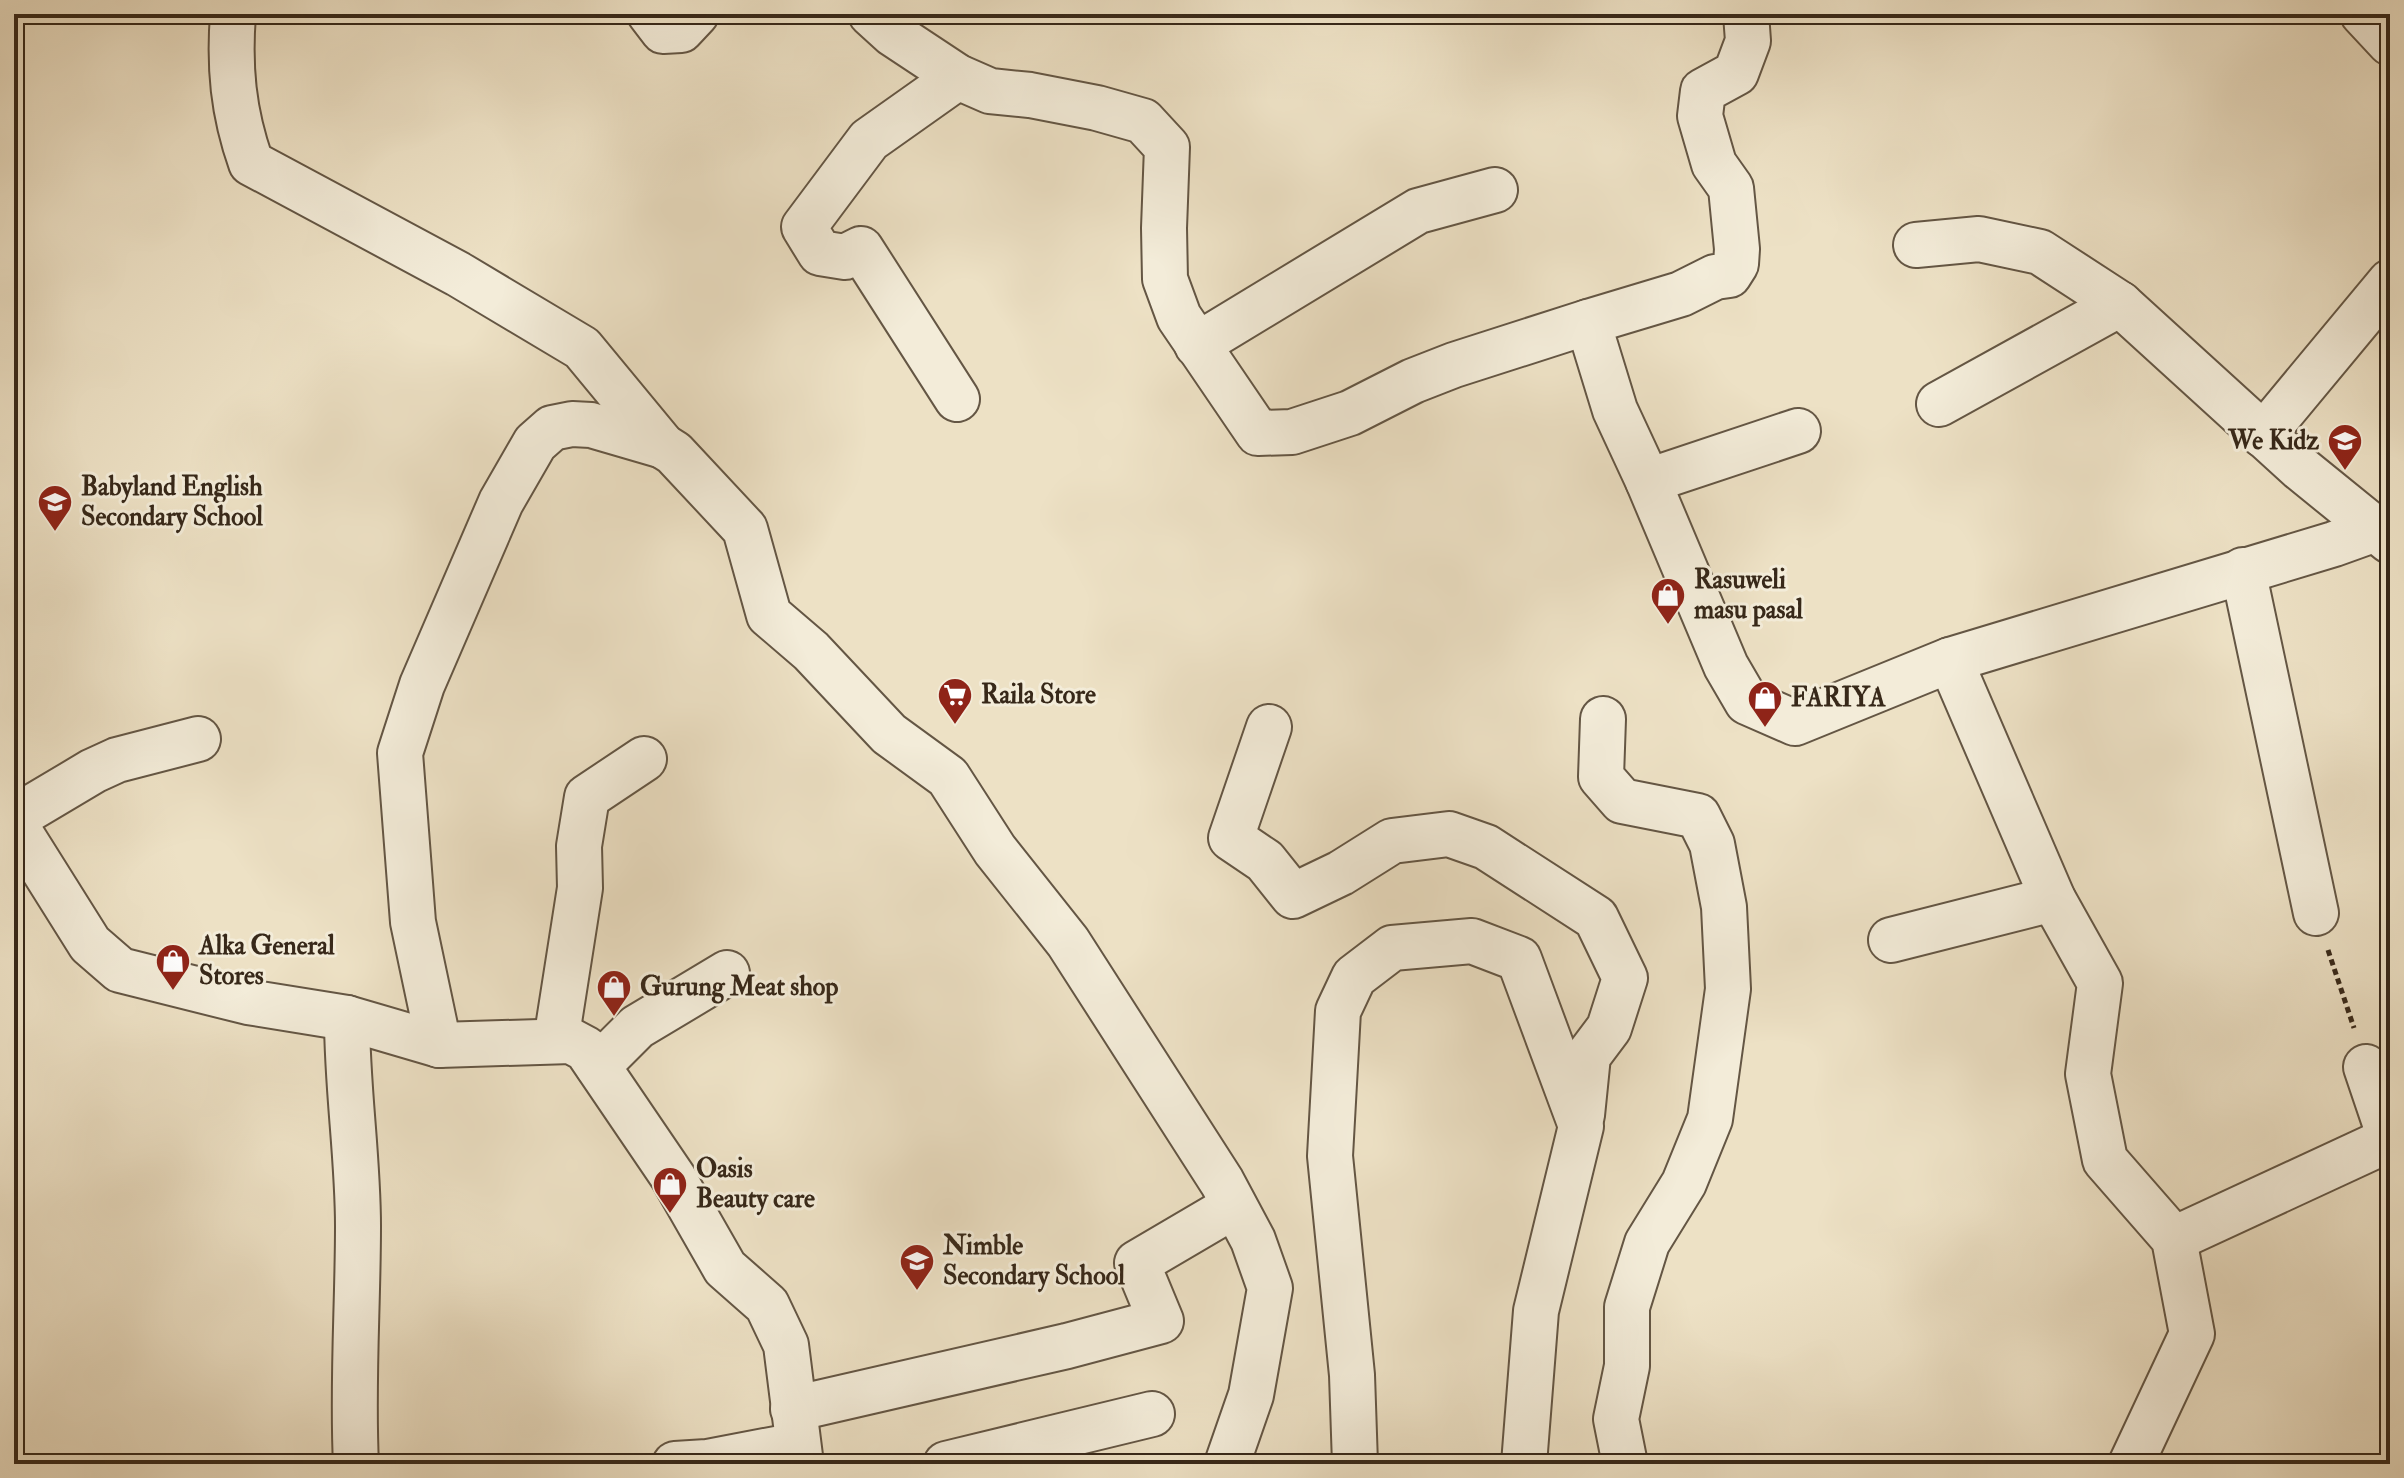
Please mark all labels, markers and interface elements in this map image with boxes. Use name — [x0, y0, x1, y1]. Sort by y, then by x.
school or university icon: We Kidz — [2326, 422, 2364, 472]
place label: We Kidz — [2227, 425, 2319, 457]
place label: Babyland English Secondary School — [81, 471, 263, 534]
school or university icon: Babyland English Secondary School — [36, 483, 74, 533]
place label: Rasuweli masu pasal — [1694, 564, 1803, 627]
shop icon: Rasuweli masu pasal — [1649, 576, 1687, 626]
supermarket icon: Raila Store — [936, 676, 974, 726]
place label: Raila Store — [981, 679, 1096, 711]
shop icon: FARIYA — [1746, 679, 1784, 729]
place label: FARIYA — [1791, 682, 1886, 714]
place label: Alka General Stores — [198, 930, 335, 992]
shop icon: Alka General Stores — [154, 942, 192, 992]
shop icon: Gurung Meat shop — [595, 968, 633, 1018]
place label: Gurung Meat shop — [640, 971, 838, 1004]
place label: Oasis Beauty care — [696, 1153, 815, 1216]
shop icon: Oasis Beauty care — [651, 1165, 689, 1215]
place label: Nimble Secondary School — [942, 1230, 1125, 1293]
school or university icon: Nimble Secondary School — [898, 1242, 936, 1292]

